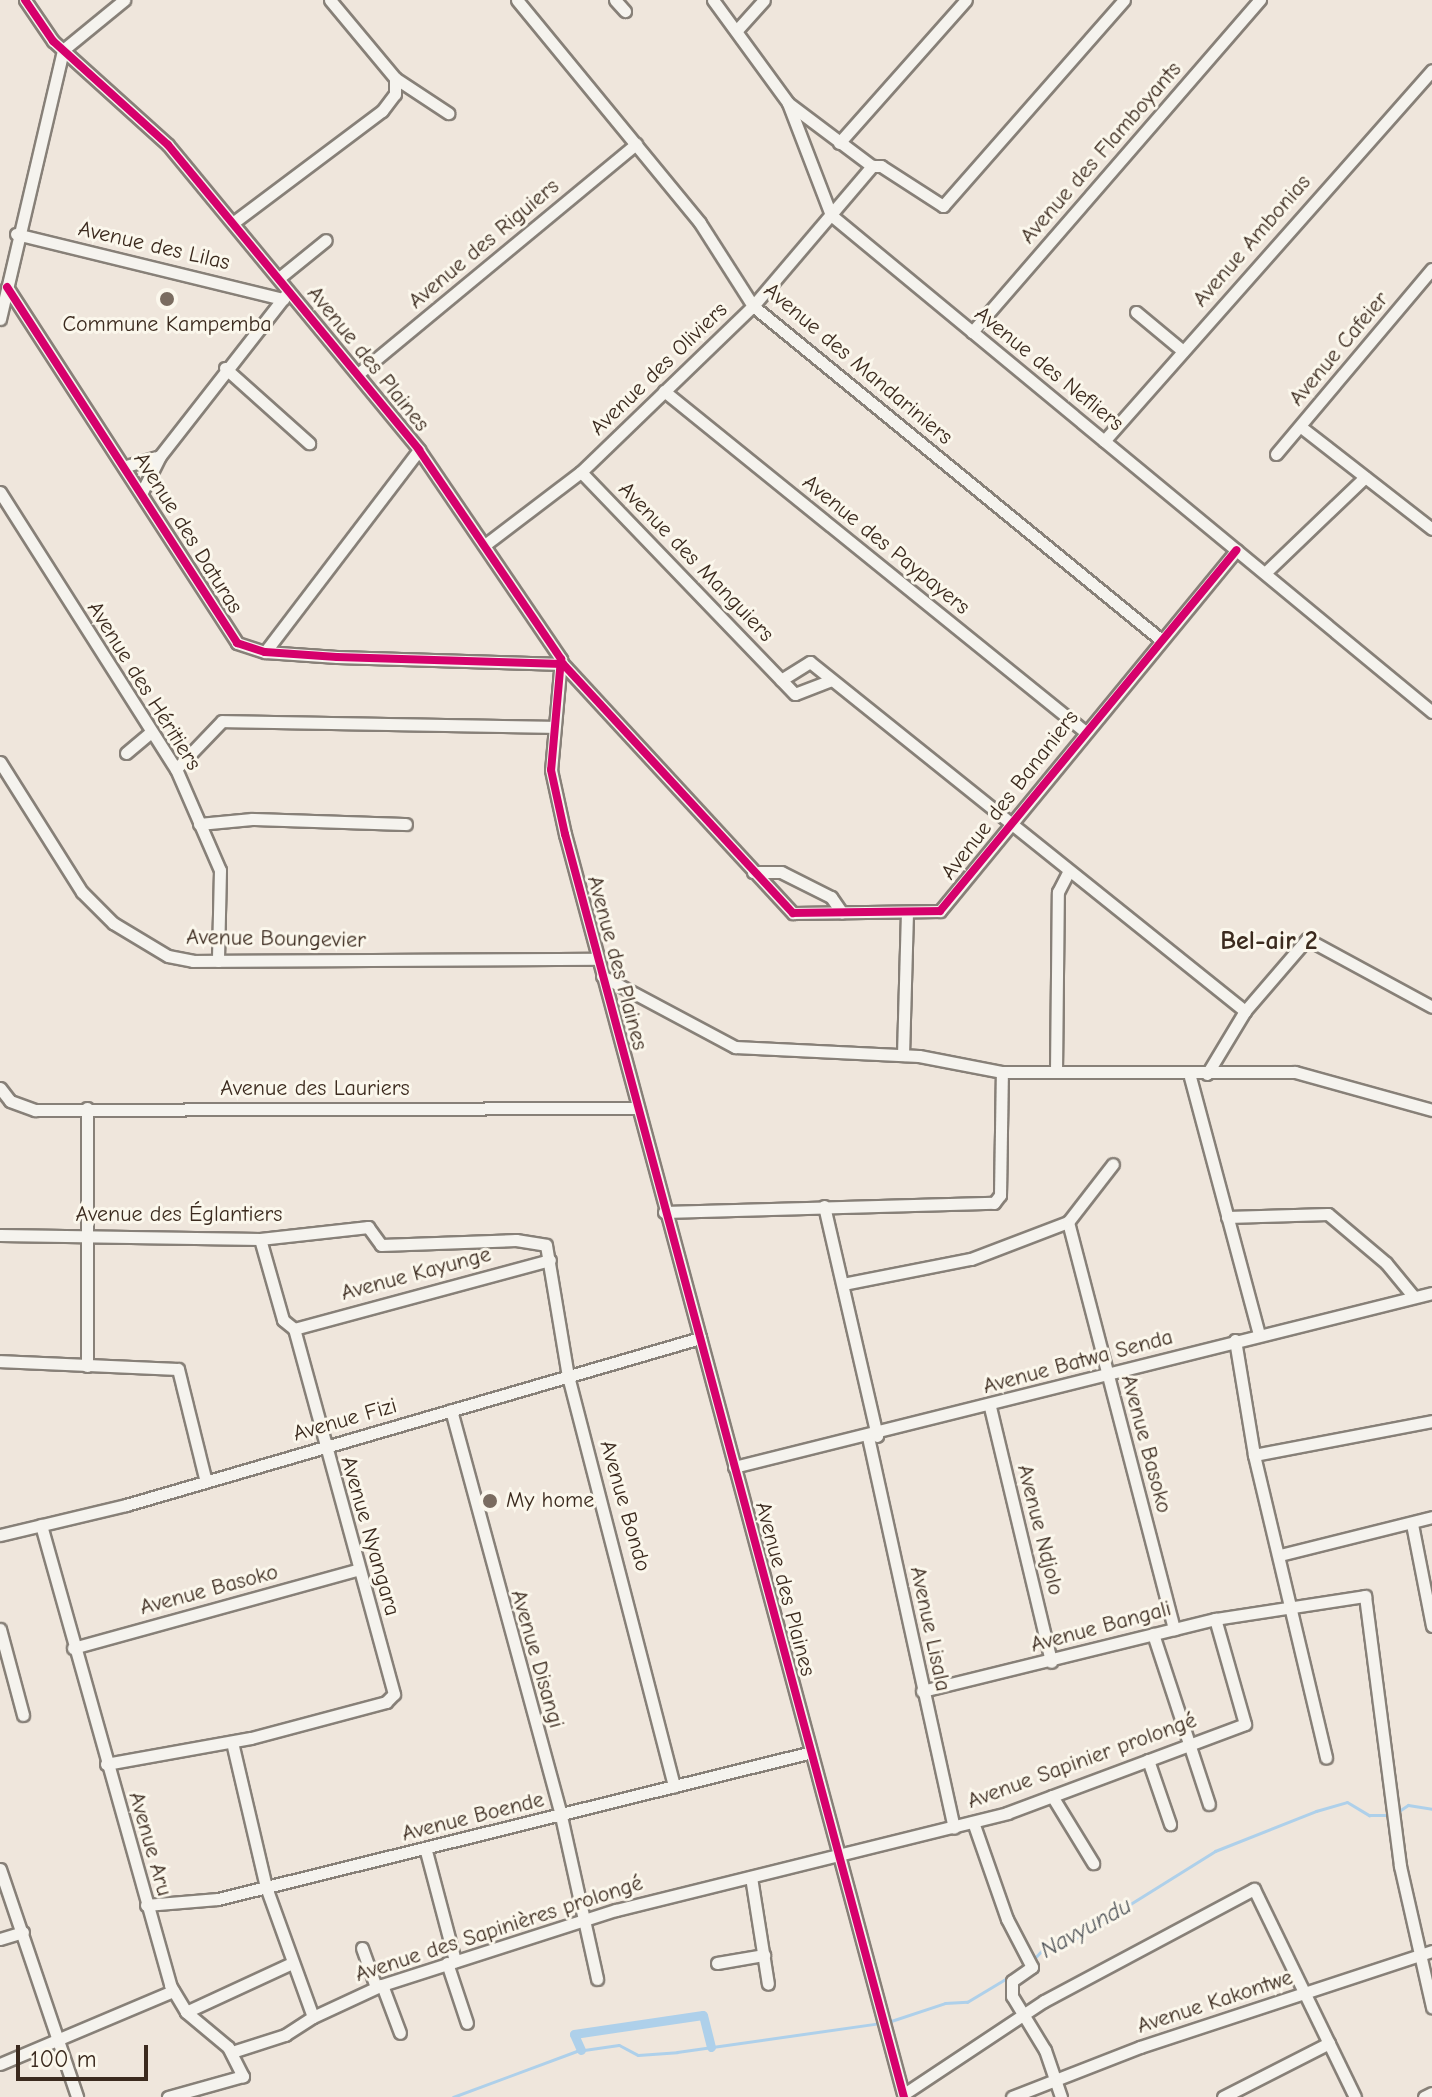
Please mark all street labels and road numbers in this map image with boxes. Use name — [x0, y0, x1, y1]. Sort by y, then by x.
street label: Avenue des Flamboyants — [1015, 57, 1187, 249]
street label: Avenue Ambonias — [1187, 170, 1317, 312]
street label: Avenue des Riguiers — [403, 173, 565, 315]
street label: Avenue des Lilas — [76, 216, 232, 276]
street label: Avenue des Mandariniers — [758, 277, 958, 451]
street label: Avenue des Plaines — [301, 281, 435, 437]
street label: Avenue Cafeier — [1284, 287, 1394, 411]
street label: Avenue des Oliviers — [585, 297, 733, 441]
street label: Avenue des Nefliers — [969, 301, 1129, 437]
street label: Avenue des Daturas — [128, 448, 248, 618]
street label: Avenue des Paypayers — [797, 469, 975, 621]
street label: Avenue des Manguiers — [613, 476, 779, 648]
street label: Avenue des Héritiers — [81, 597, 207, 775]
street label: Avenue des Bananiers — [936, 705, 1084, 885]
street label: Avenue des Plaines — [581, 873, 653, 1053]
street label: Avenue Boungevier — [186, 924, 366, 954]
street label: Avenue des Lauriers — [220, 1076, 410, 1102]
street label: Avenue des Églantiers — [76, 1202, 282, 1228]
street label: Avenue Kayunge — [338, 1241, 494, 1307]
street label: Avenue Batwa Senda — [980, 1324, 1176, 1400]
street label: Avenue Basoko — [1115, 1372, 1177, 1516]
street label: Avenue Fizi — [290, 1393, 400, 1447]
street label: Avenue Bondo — [594, 1437, 656, 1575]
street label: Avenue Nyangara — [335, 1453, 405, 1619]
street label: Avenue Ndjolo — [1011, 1462, 1069, 1598]
street label: Avenue des Plaines — [749, 1499, 821, 1679]
street label: Avenue Basoko — [137, 1559, 281, 1621]
street label: Avenue Lisala — [904, 1564, 956, 1694]
street label: Avenue Disangi — [505, 1587, 569, 1731]
street label: Avenue Bangali — [1028, 1596, 1174, 1658]
street label: Avenue Sapinier prolongé — [964, 1707, 1200, 1815]
street label: Avenue Boende — [399, 1787, 547, 1847]
street label: Avenue Aru — [123, 1789, 177, 1899]
street label: Avenue des Sapinières prolongé — [352, 1870, 646, 1988]
street label: Avenue Kakontwe — [1134, 1964, 1296, 2040]

